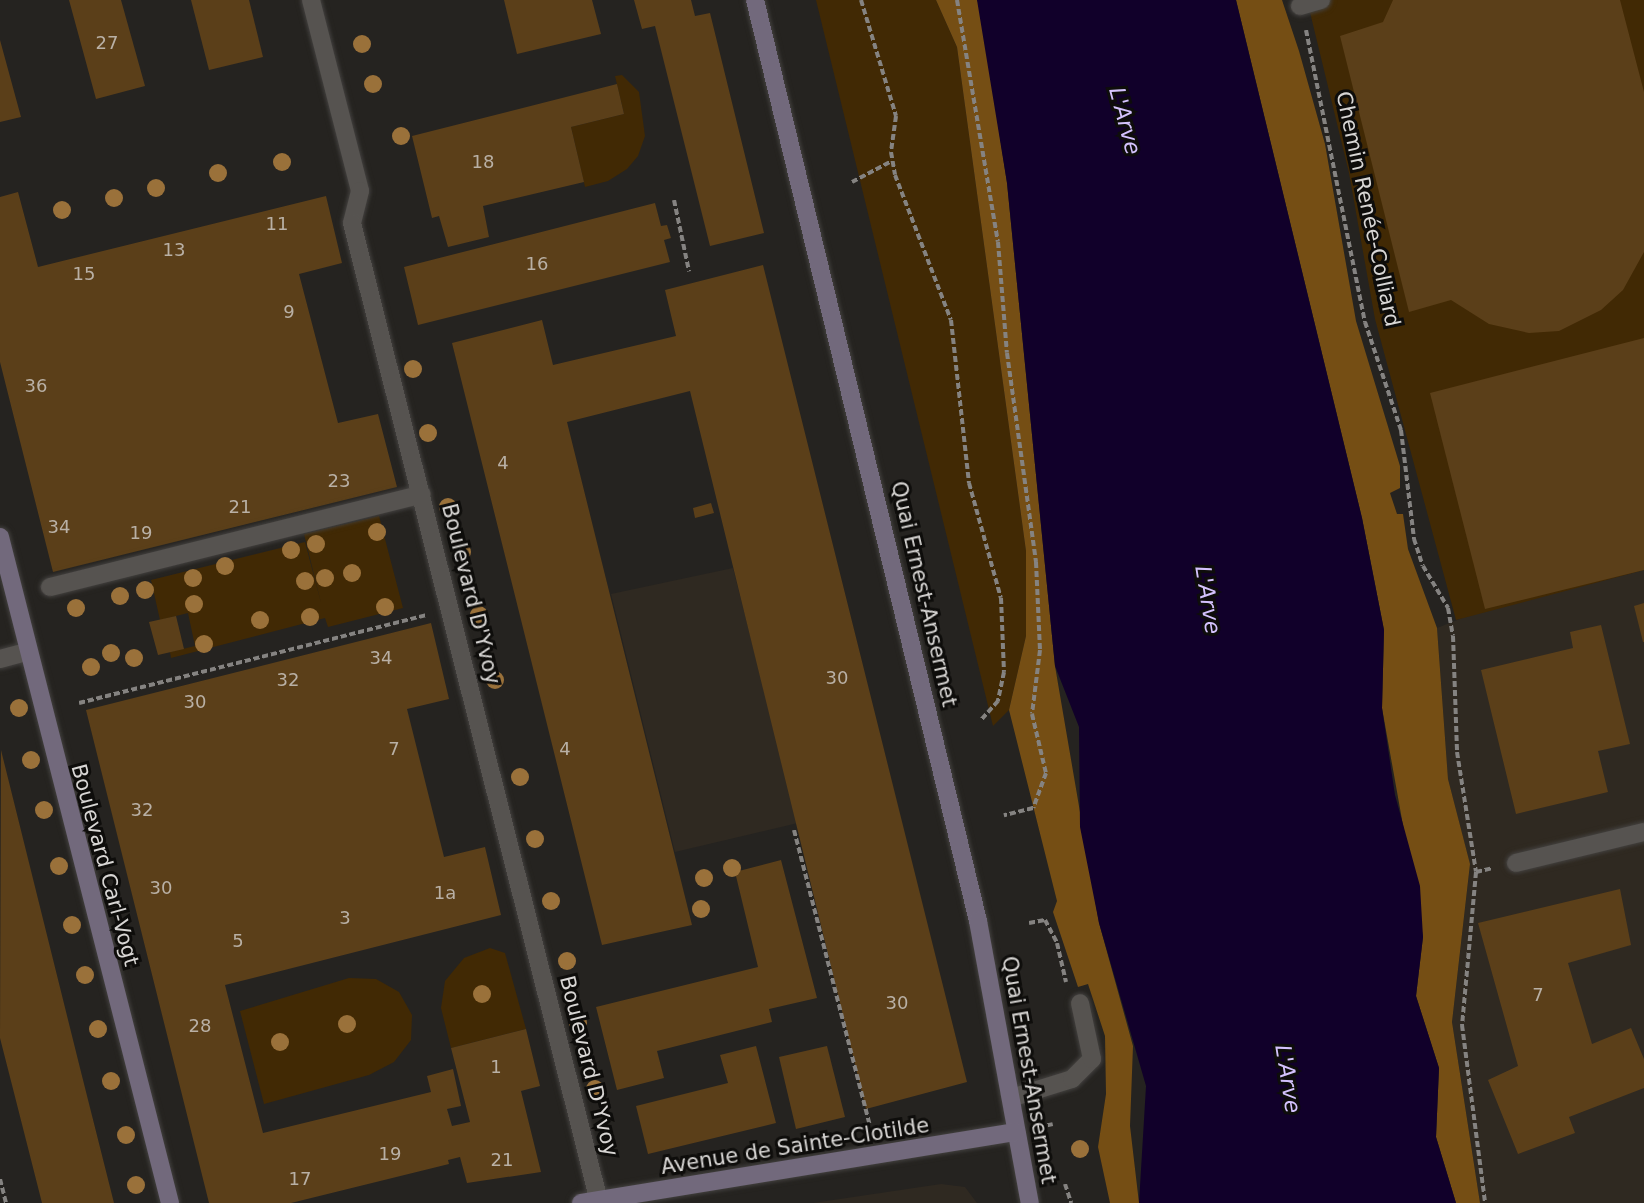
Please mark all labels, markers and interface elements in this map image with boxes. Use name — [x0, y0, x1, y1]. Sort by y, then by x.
house number: 27 — [96, 32, 118, 54]
water label: L'Arve — [1103, 84, 1147, 158]
street label: Chemin Renée-Colliard — [1331, 89, 1405, 329]
house number: 18 — [472, 151, 494, 173]
house number: 11 — [266, 213, 288, 235]
house number: 13 — [163, 239, 185, 261]
house number: 16 — [526, 253, 548, 275]
house number: 15 — [73, 263, 95, 285]
house number: 9 — [283, 301, 295, 323]
house number: 36 — [25, 375, 47, 397]
house number: 4 — [497, 452, 509, 474]
house number: 23 — [328, 470, 350, 492]
street label: Quai Ernest-Ansermet — [886, 479, 962, 709]
house number: 21 — [229, 496, 251, 518]
street label: Boulevard D'Yvoy — [436, 501, 506, 687]
house number: 34 — [48, 516, 70, 538]
house number: 19 — [130, 522, 152, 544]
water label: L'Arve — [1190, 564, 1226, 636]
house number: 34 — [370, 647, 392, 669]
house number: 30 — [826, 667, 848, 689]
house number: 32 — [277, 669, 299, 691]
house number: 30 — [184, 691, 206, 713]
house number: 7 — [388, 738, 400, 760]
house number: 4 — [559, 738, 571, 760]
street label: Boulevard Carl-Vogt — [66, 761, 144, 969]
house number: 32 — [131, 799, 153, 821]
house number: 30 — [150, 877, 172, 899]
house number: 1a — [434, 882, 456, 904]
house number: 3 — [339, 907, 351, 929]
house number: 5 — [232, 930, 244, 952]
street label: Quai Ernest-Ansermet — [997, 954, 1061, 1186]
street label: Boulevard D'Yvoy — [554, 973, 624, 1159]
house number: 7 — [1532, 984, 1544, 1006]
house number: 30 — [886, 992, 908, 1014]
house number: 28 — [189, 1015, 211, 1037]
water label: L'Arve — [1270, 1043, 1306, 1115]
house number: 1 — [490, 1056, 502, 1078]
street label: Avenue de Sainte-Clotilde — [659, 1112, 931, 1180]
house number: 19 — [379, 1143, 401, 1165]
house number: 21 — [491, 1149, 513, 1171]
house number: 17 — [289, 1168, 311, 1190]

